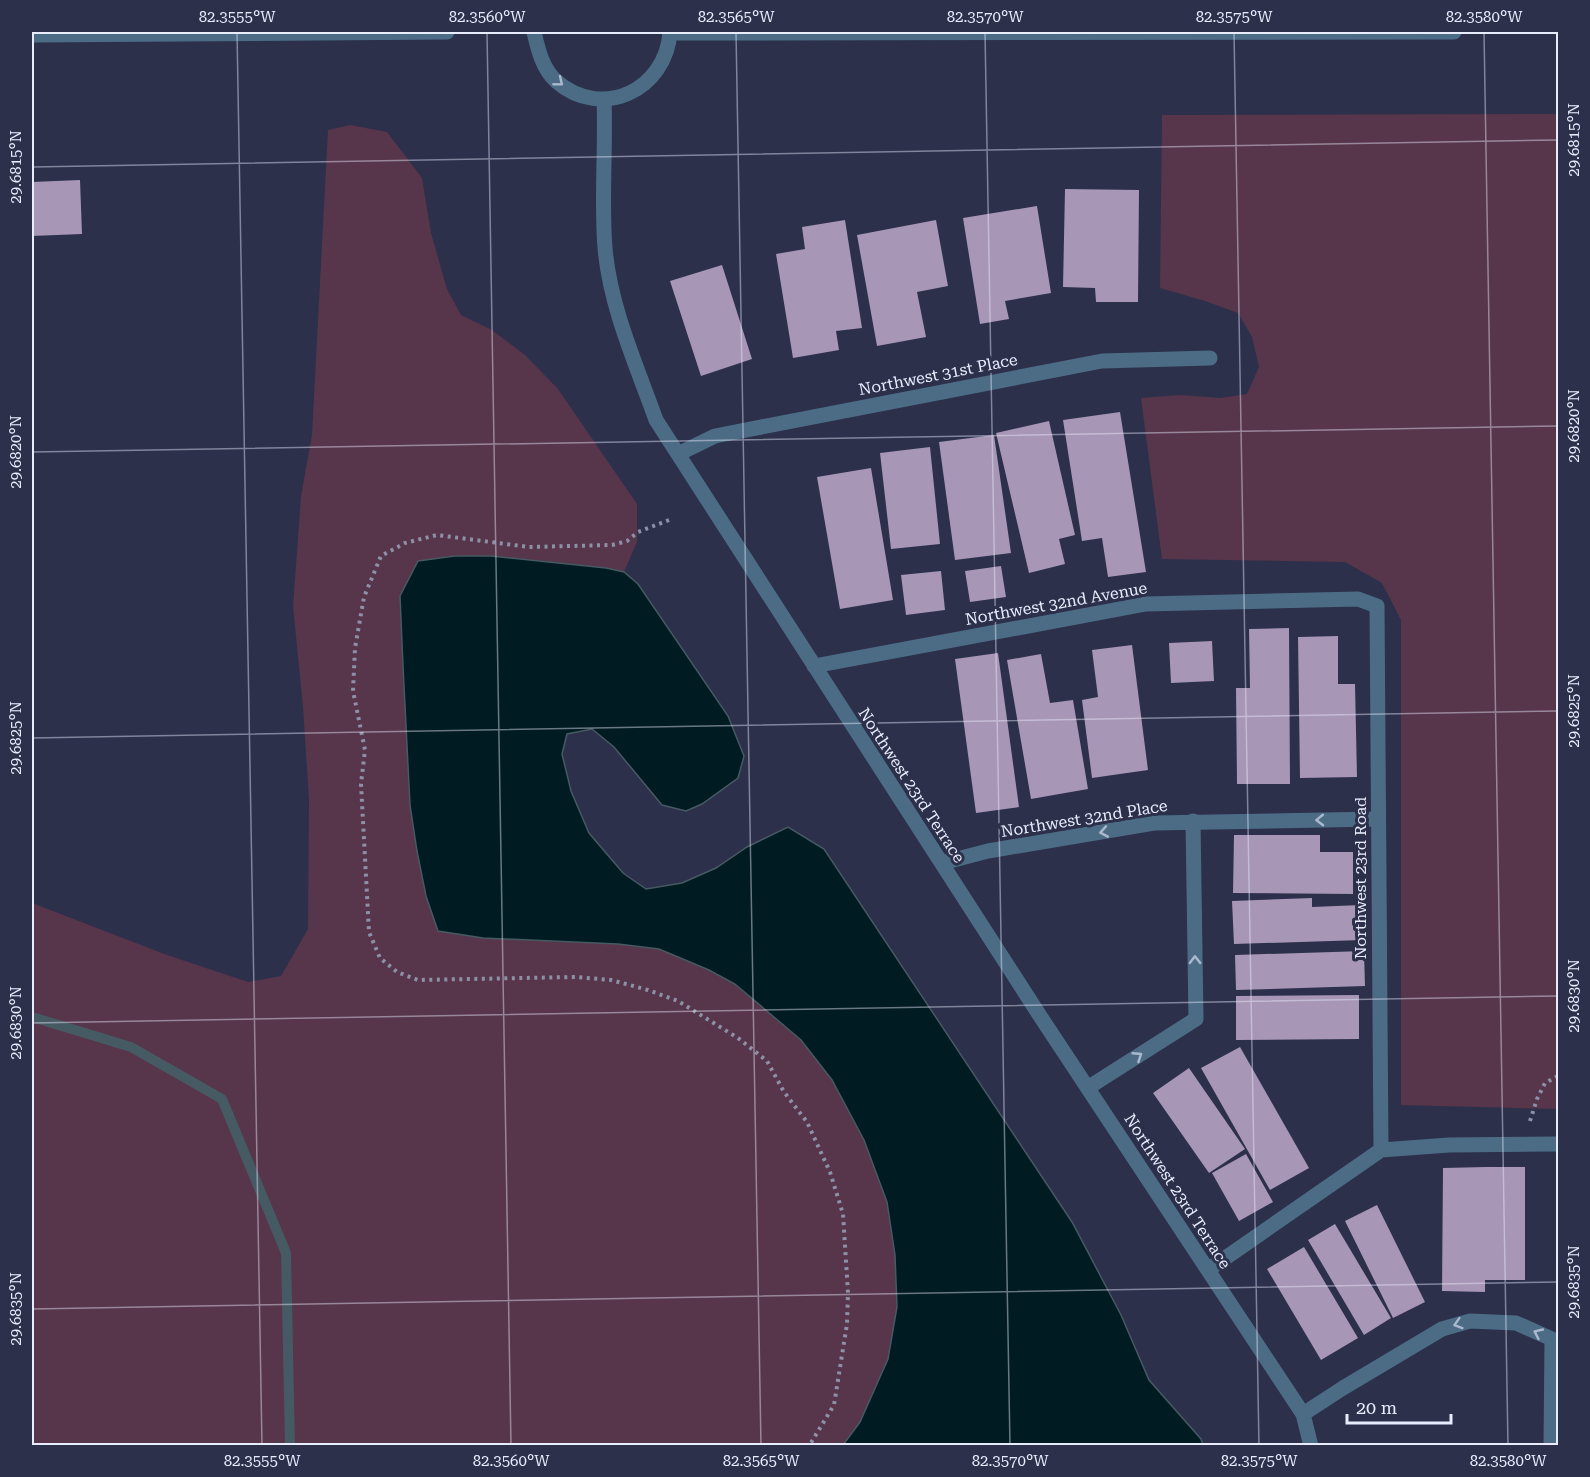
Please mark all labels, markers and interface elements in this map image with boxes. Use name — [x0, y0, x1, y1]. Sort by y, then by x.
text: 82.3555°W — [199, 8, 276, 26]
text: 82.3560°W — [449, 8, 526, 26]
text: 82.3565°W — [698, 8, 775, 26]
text: 82.3570°W — [947, 8, 1024, 26]
text: 82.3575°W — [1196, 8, 1273, 26]
text: 82.3580°W — [1446, 8, 1523, 26]
one-way arrow — [553, 74, 564, 85]
text: 29.6815°N — [1565, 103, 1583, 177]
text: 29.6815°N — [7, 130, 25, 204]
street label: Northwest 31st Place — [857, 350, 1019, 399]
text: 29.6820°N — [1565, 389, 1583, 463]
text: 29.6820°N — [7, 415, 25, 489]
street label: Northwest 32nd Avenue — [964, 578, 1149, 629]
text: 29.6825°N — [1565, 674, 1583, 748]
text: 29.6825°N — [7, 701, 25, 775]
street label: Northwest 23rd Terrace — [854, 704, 969, 867]
street label: Northwest 32nd Place — [999, 796, 1169, 841]
street label: Northwest 23rd Road — [1351, 797, 1370, 959]
one-way arrow — [1315, 814, 1324, 826]
one-way arrow — [1100, 825, 1109, 837]
one-way arrow — [1189, 956, 1201, 965]
text: 29.6830°N — [1565, 959, 1583, 1033]
text: 29.6830°N — [7, 986, 25, 1060]
one-way arrow — [1131, 1052, 1142, 1063]
street label: Northwest 23rd Terrace — [1120, 1110, 1235, 1273]
text: 29.6835°N — [1565, 1245, 1583, 1319]
text: 29.6835°N — [7, 1272, 25, 1346]
one-way arrow — [1453, 1317, 1464, 1329]
one-way arrow — [1534, 1328, 1545, 1340]
scale bar — [1347, 1387, 1450, 1425]
text: 20 m — [1356, 1397, 1397, 1418]
text: 82.3555°W — [224, 1452, 301, 1470]
text: 82.3560°W — [473, 1452, 550, 1470]
text: 82.3565°W — [723, 1452, 800, 1470]
text: 82.3570°W — [972, 1452, 1049, 1470]
text: 82.3575°W — [1221, 1452, 1298, 1470]
text: 82.3580°W — [1470, 1452, 1547, 1470]

